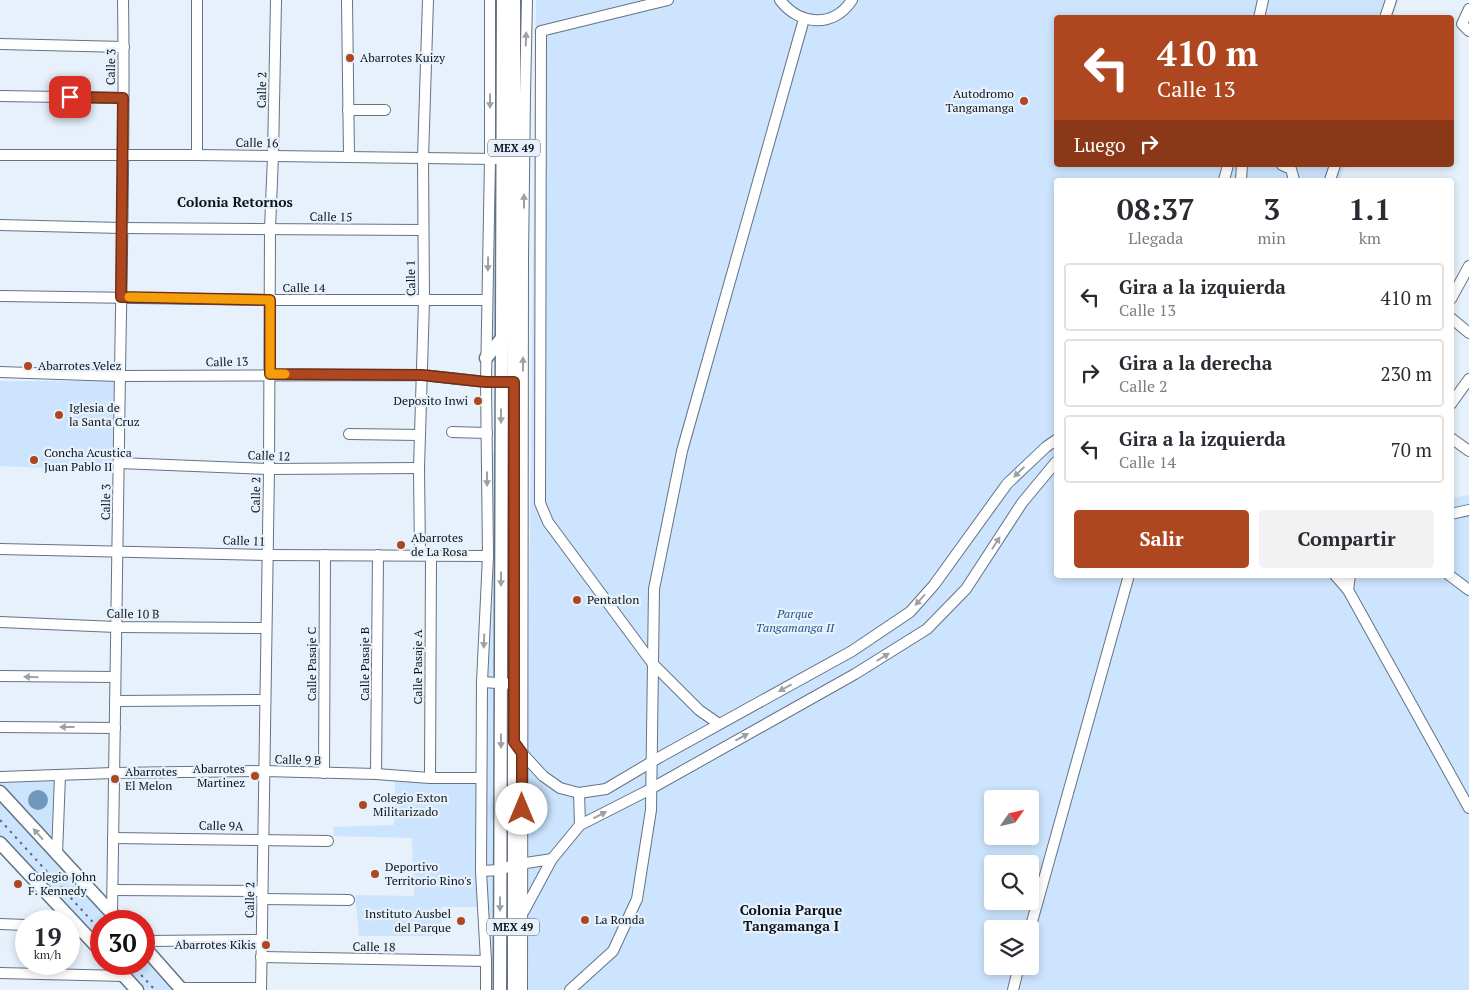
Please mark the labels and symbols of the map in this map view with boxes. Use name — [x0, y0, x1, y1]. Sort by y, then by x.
one-way arrow — [523, 31, 531, 47]
street label: Calle 3 — [103, 49, 118, 85]
place label: Abarrotes Kuizy — [360, 50, 446, 65]
marker: Abarrotes Kuizy — [344, 52, 356, 64]
street label: Calle 2 — [254, 72, 269, 108]
pin — [49, 76, 91, 118]
place label: Autodromo Tangamanga — [945, 86, 1014, 115]
one-way arrow — [486, 93, 494, 109]
marker: Autodromo Tangamanga — [1018, 95, 1030, 107]
street label: Calle 16 — [235, 135, 279, 150]
road number: MEX 49 — [488, 140, 540, 156]
district label: Colonia Retornos — [177, 192, 293, 211]
one-way arrow — [520, 193, 528, 209]
street label: Calle 15 — [309, 209, 353, 224]
one-way arrow — [484, 256, 492, 272]
street label: Calle 1 — [403, 260, 418, 296]
street label: Calle 14 — [283, 280, 326, 295]
street label: Calle 13 — [205, 354, 249, 369]
one-way arrow — [519, 356, 527, 372]
place label: Abarrotes Velez — [38, 358, 121, 373]
marker: Abarrotes Velez — [22, 360, 34, 372]
place label: Deposito Inwi — [394, 393, 468, 408]
marker: Deposito Inwi — [472, 395, 484, 407]
place label: Iglesia de la Santa Cruz — [69, 400, 140, 429]
one-way arrow — [497, 408, 505, 424]
marker: Iglesia de la Santa Cruz — [53, 409, 65, 421]
place label: Concha Acustica Juan Pablo II — [44, 445, 132, 474]
street label: Calle 12 — [247, 447, 291, 464]
marker: Concha Acustica Juan Pablo II — [28, 454, 40, 466]
one-way arrow — [1014, 466, 1026, 478]
one-way arrow — [483, 471, 491, 487]
street label: Calle 2 — [248, 477, 263, 513]
street label: Calle 3 — [98, 484, 113, 520]
place label: Abarrotes de La Rosa — [411, 530, 468, 559]
street label: Calle 11 — [222, 532, 266, 549]
one-way arrow — [991, 536, 1000, 550]
marker: Abarrotes de La Rosa — [395, 539, 407, 551]
one-way arrow — [497, 571, 505, 587]
place label: Pentatlon — [587, 592, 639, 607]
marker: Pentatlon — [571, 594, 583, 606]
one-way arrow — [915, 594, 926, 607]
street label: Calle 10 B — [106, 606, 160, 621]
park label: Parque Tangamanga II — [756, 606, 835, 635]
street label: Calle Pasaje C — [304, 626, 319, 701]
street label: Calle Pasaje B — [357, 627, 372, 701]
street label: Calle Pasaje A — [410, 629, 425, 704]
one-way arrow — [480, 633, 488, 649]
one-way arrow — [877, 652, 890, 662]
one-way arrow — [23, 672, 39, 680]
one-way arrow — [777, 684, 792, 692]
one-way arrow — [58, 723, 74, 731]
one-way arrow — [497, 733, 505, 749]
one-way arrow — [736, 733, 749, 742]
street label: Calle 9 B — [274, 751, 322, 768]
place label: Abarrotes Martinez — [193, 761, 245, 790]
place label: Abarrotes El Melon — [125, 764, 177, 793]
marker: Abarrotes Martinez — [249, 770, 261, 782]
marker: Abarrotes El Melon — [109, 773, 121, 785]
position arrow — [495, 782, 547, 834]
place label: Colegio Exton Militarizado — [373, 790, 448, 819]
north arrow — [984, 790, 1039, 845]
marker: Colegio Exton Militarizado — [357, 799, 369, 811]
one-way arrow — [592, 811, 607, 819]
street label: Calle 9A — [199, 818, 244, 833]
one-way arrow — [33, 828, 44, 841]
place label: Deportivo Territorio Rino's — [385, 859, 471, 888]
marker: Deportivo Territorio Rino's — [369, 868, 381, 880]
place label: Colegio John F. Kennedy — [28, 869, 96, 898]
marker: Colegio John F. Kennedy — [12, 878, 24, 890]
street label: Calle 2 — [242, 882, 257, 918]
one-way arrow — [496, 896, 504, 912]
district label: Colonia Parque Tangamanga I — [740, 900, 843, 935]
place label: Instituto Ausbel del Parque — [365, 906, 451, 935]
speed limit sign: 30 — [90, 910, 155, 975]
place label: La Ronda — [595, 912, 644, 927]
marker: La Ronda — [579, 914, 591, 926]
marker: Instituto Ausbel del Parque — [455, 915, 467, 927]
road number: MEX 49 — [487, 919, 539, 936]
place label: Abarrotes Kikis — [175, 937, 256, 952]
marker: Abarrotes Kikis — [260, 939, 272, 951]
street label: Calle 18 — [352, 939, 396, 954]

